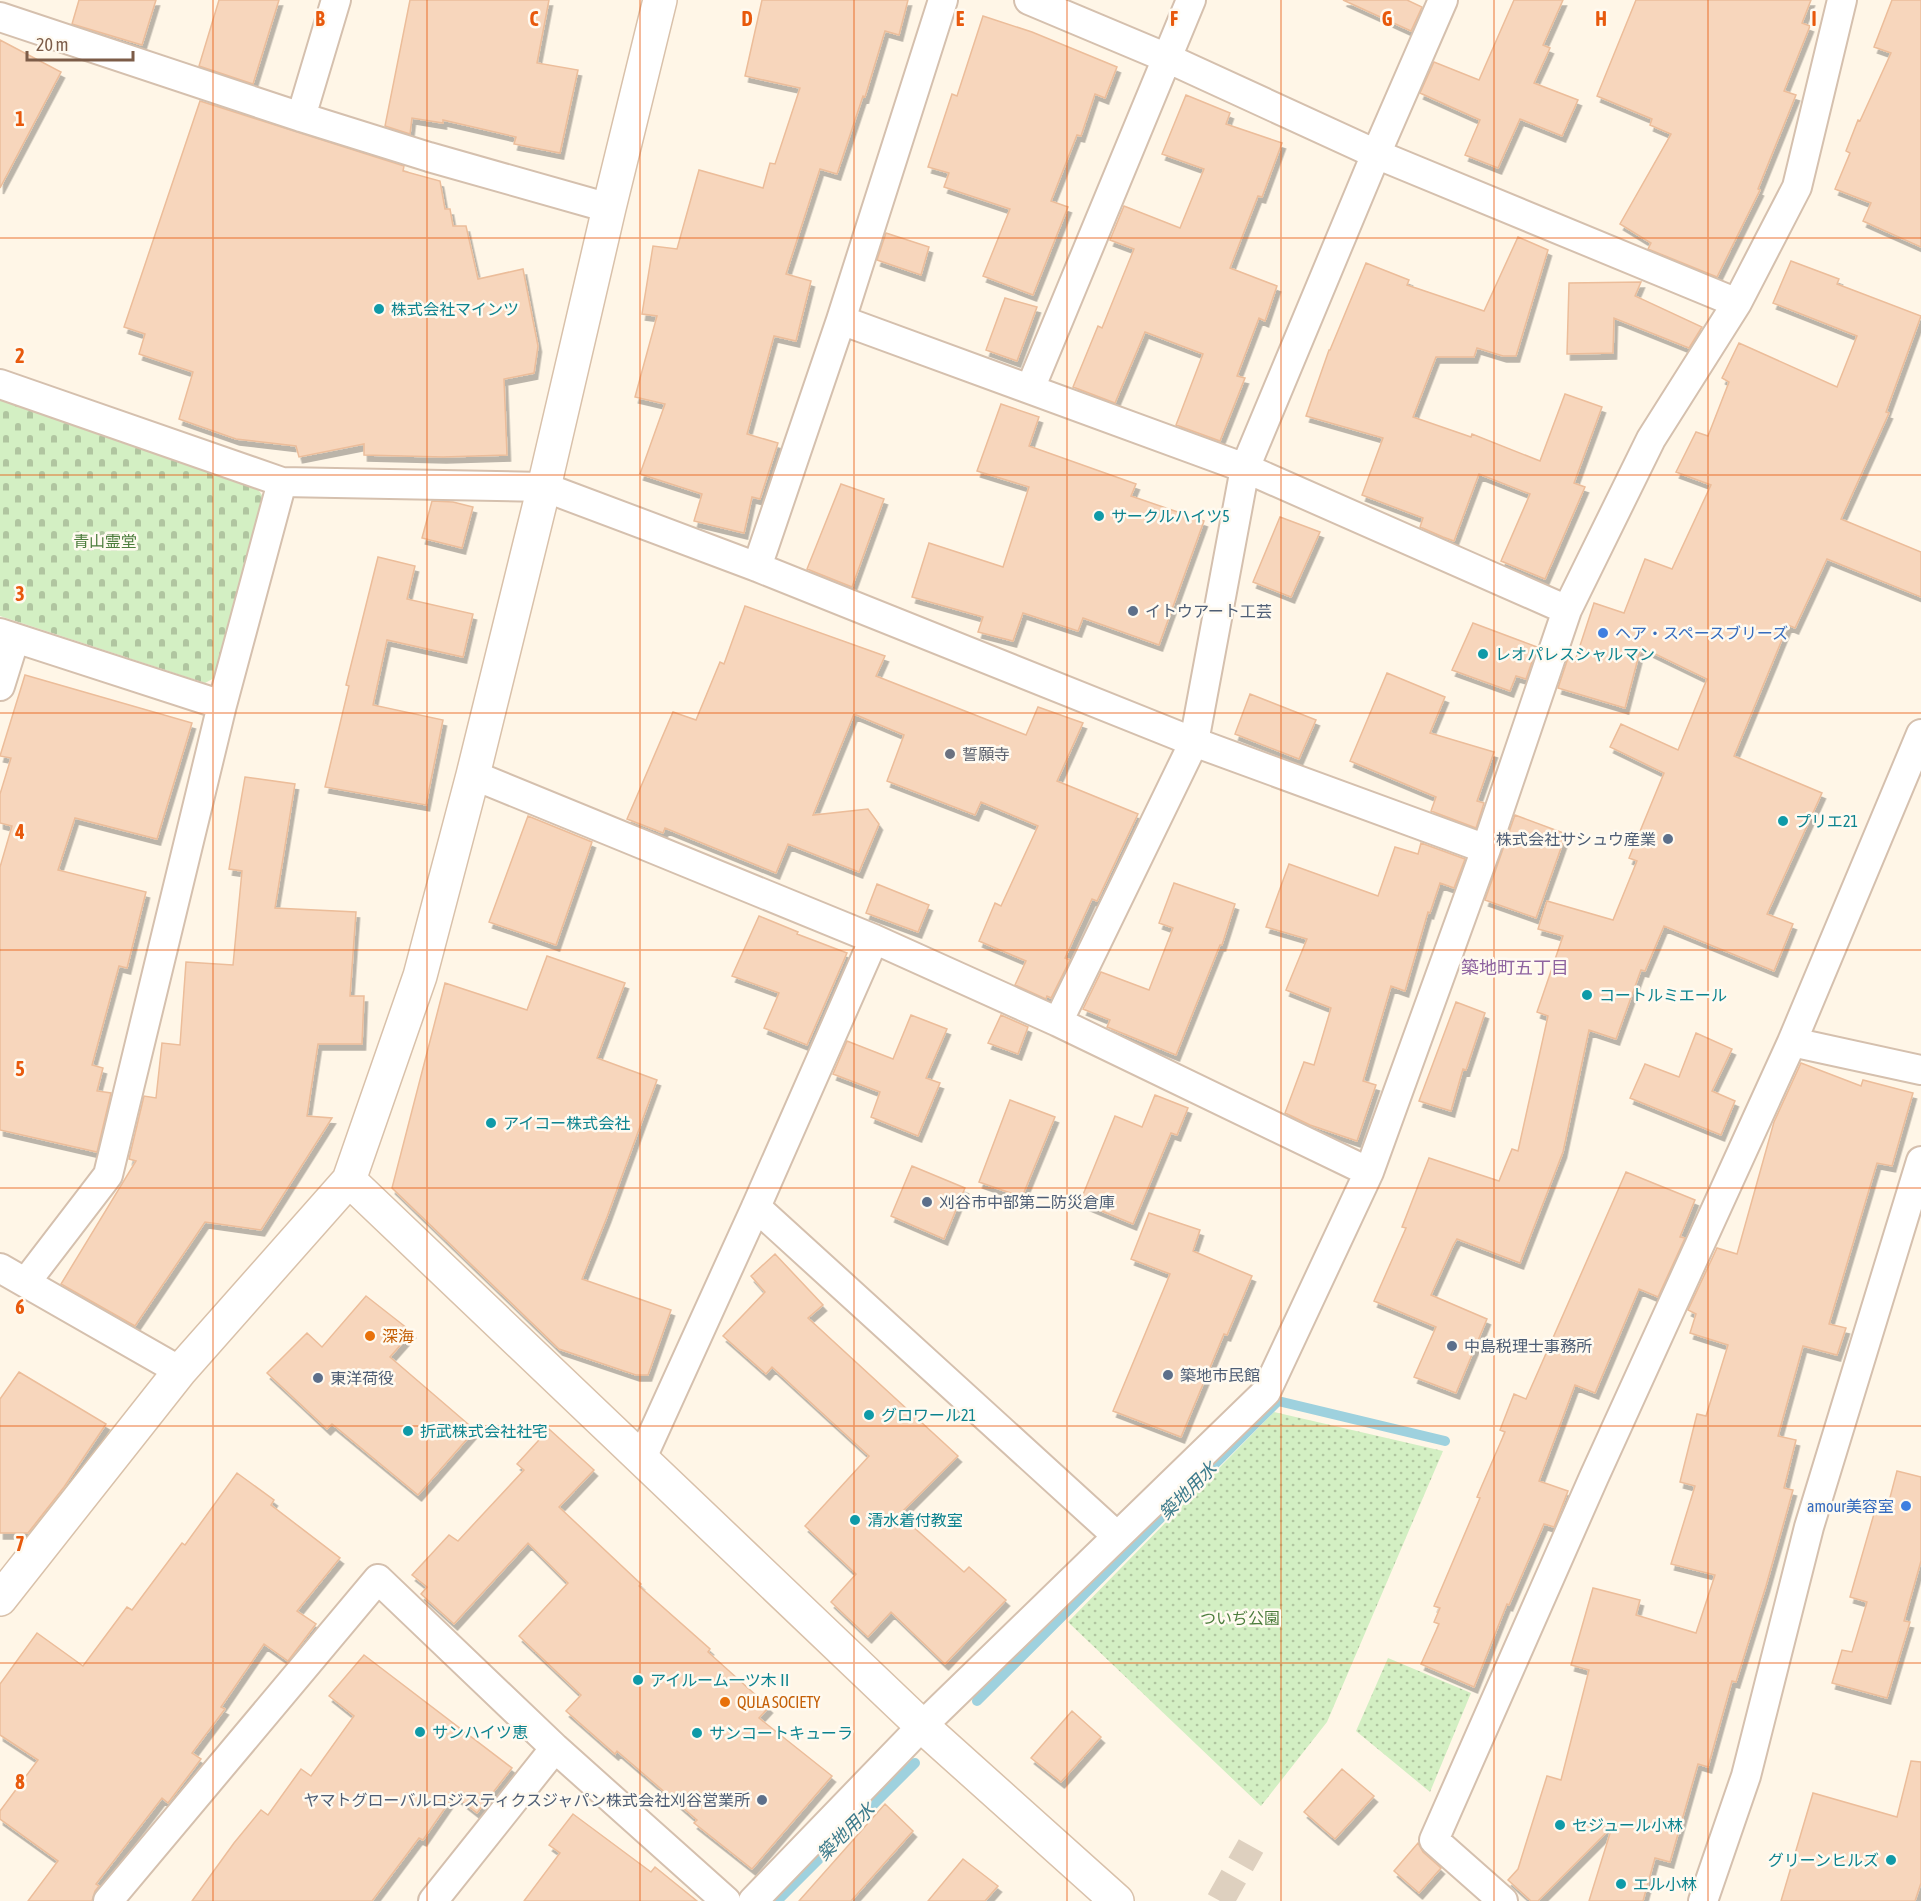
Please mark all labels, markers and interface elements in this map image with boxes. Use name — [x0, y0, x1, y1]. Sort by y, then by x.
text: B — [315, 7, 325, 30]
text: C — [530, 7, 539, 30]
text: D — [741, 7, 753, 30]
text: E — [956, 7, 965, 30]
text: F — [1170, 7, 1178, 30]
text: G — [1382, 7, 1393, 30]
text: H — [1595, 7, 1607, 30]
text: I — [1811, 7, 1817, 30]
scale bar — [27, 24, 134, 62]
text: 20 m — [36, 34, 68, 55]
text: 1 — [15, 107, 25, 130]
place label: 株式会社マインツ — [391, 300, 519, 318]
marker: 株式会社マインツ — [372, 302, 386, 316]
text: 2 — [15, 344, 25, 367]
place label: サークルハイツ5 — [1111, 507, 1230, 525]
marker: サークルハイツ5 — [1092, 509, 1106, 523]
park label: 青山霊堂 — [73, 532, 137, 550]
text: 3 — [15, 582, 25, 605]
place label: イトウアート工芸 — [1145, 602, 1272, 620]
marker: イトウアート工芸 — [1126, 604, 1140, 618]
place label: ヘア・スペースブリーズ — [1615, 624, 1788, 642]
marker: ヘア・スペースブリーズ — [1596, 626, 1610, 640]
place label: レオパレスシャルマン — [1495, 645, 1655, 663]
marker: レオパレスシャルマン — [1476, 647, 1490, 661]
place label: 誓願寺 — [962, 745, 1010, 763]
marker: 誓願寺 — [943, 747, 957, 761]
place label: プリエ21 — [1795, 812, 1858, 830]
marker: プリエ21 — [1776, 814, 1790, 828]
text: 4 — [14, 820, 25, 843]
place label: 株式会社サシュウ産業 — [1496, 830, 1656, 848]
marker: 株式会社サシュウ産業 — [1661, 832, 1675, 846]
district label: 築地町五丁目 — [1461, 957, 1569, 978]
place label: コートルミエール — [1599, 986, 1727, 1004]
marker: コートルミエール — [1580, 988, 1594, 1002]
text: 5 — [15, 1057, 25, 1080]
place label: アイコー株式会社 — [503, 1114, 630, 1132]
marker: アイコー株式会社 — [484, 1116, 498, 1130]
place label: 刈谷市中部第二防災倉庫 — [939, 1193, 1115, 1211]
marker: 刈谷市中部第二防災倉庫 — [920, 1195, 934, 1209]
text: 6 — [15, 1295, 25, 1318]
place label: 深海 — [382, 1327, 414, 1345]
marker: 深海 — [363, 1329, 377, 1343]
place label: 中島税理士事務所 — [1464, 1337, 1592, 1355]
marker: 中島税理士事務所 — [1445, 1339, 1459, 1353]
place label: 築地市民館 — [1180, 1366, 1260, 1384]
marker: 築地市民館 — [1161, 1368, 1175, 1382]
place label: 東洋荷役 — [330, 1369, 394, 1387]
marker: 東洋荷役 — [311, 1371, 325, 1385]
place label: グロワール21 — [881, 1406, 976, 1424]
marker: グロワール21 — [862, 1408, 876, 1422]
place label: 折武株式会社社宅 — [420, 1422, 548, 1440]
marker: 折武株式会社社宅 — [401, 1424, 415, 1438]
water label: 築地用水 — [1155, 1456, 1222, 1524]
place label: amour美容室 — [1807, 1497, 1894, 1515]
marker: amour美容室 — [1899, 1499, 1913, 1513]
place label: 清水着付教室 — [867, 1511, 963, 1529]
marker: 清水着付教室 — [848, 1513, 862, 1527]
text: 7 — [15, 1532, 25, 1555]
park label: ついぢ公園 — [1200, 1609, 1280, 1627]
place label: アイルーム一ツ木Ⅱ — [650, 1671, 793, 1689]
marker: アイルーム一ツ木Ⅱ — [631, 1673, 645, 1687]
place label: QULA SOCIETY — [737, 1693, 821, 1711]
marker: QULA SOCIETY — [718, 1695, 732, 1709]
place label: サンハイツ恵 — [432, 1723, 528, 1741]
place label: サンコートキューラ — [709, 1724, 853, 1742]
marker: サンハイツ恵 — [413, 1725, 427, 1739]
marker: サンコートキューラ — [690, 1726, 704, 1740]
text: 8 — [15, 1770, 25, 1793]
place label: ヤマトグローバルロジスティクスジャパン株式会社刈谷営業所 — [304, 1791, 750, 1809]
marker: ヤマトグローバルロジスティクスジャパン株式会社刈谷営業所 — [755, 1793, 769, 1807]
water label: 築地用水 — [813, 1797, 880, 1865]
place label: セジュール小林 — [1572, 1816, 1683, 1834]
marker: セジュール小林 — [1553, 1818, 1567, 1832]
place label: グリーンヒルズ — [1768, 1851, 1879, 1869]
marker: グリーンヒルズ — [1884, 1853, 1898, 1867]
place label: エル小林 — [1633, 1875, 1697, 1893]
marker: エル小林 — [1614, 1877, 1628, 1891]

